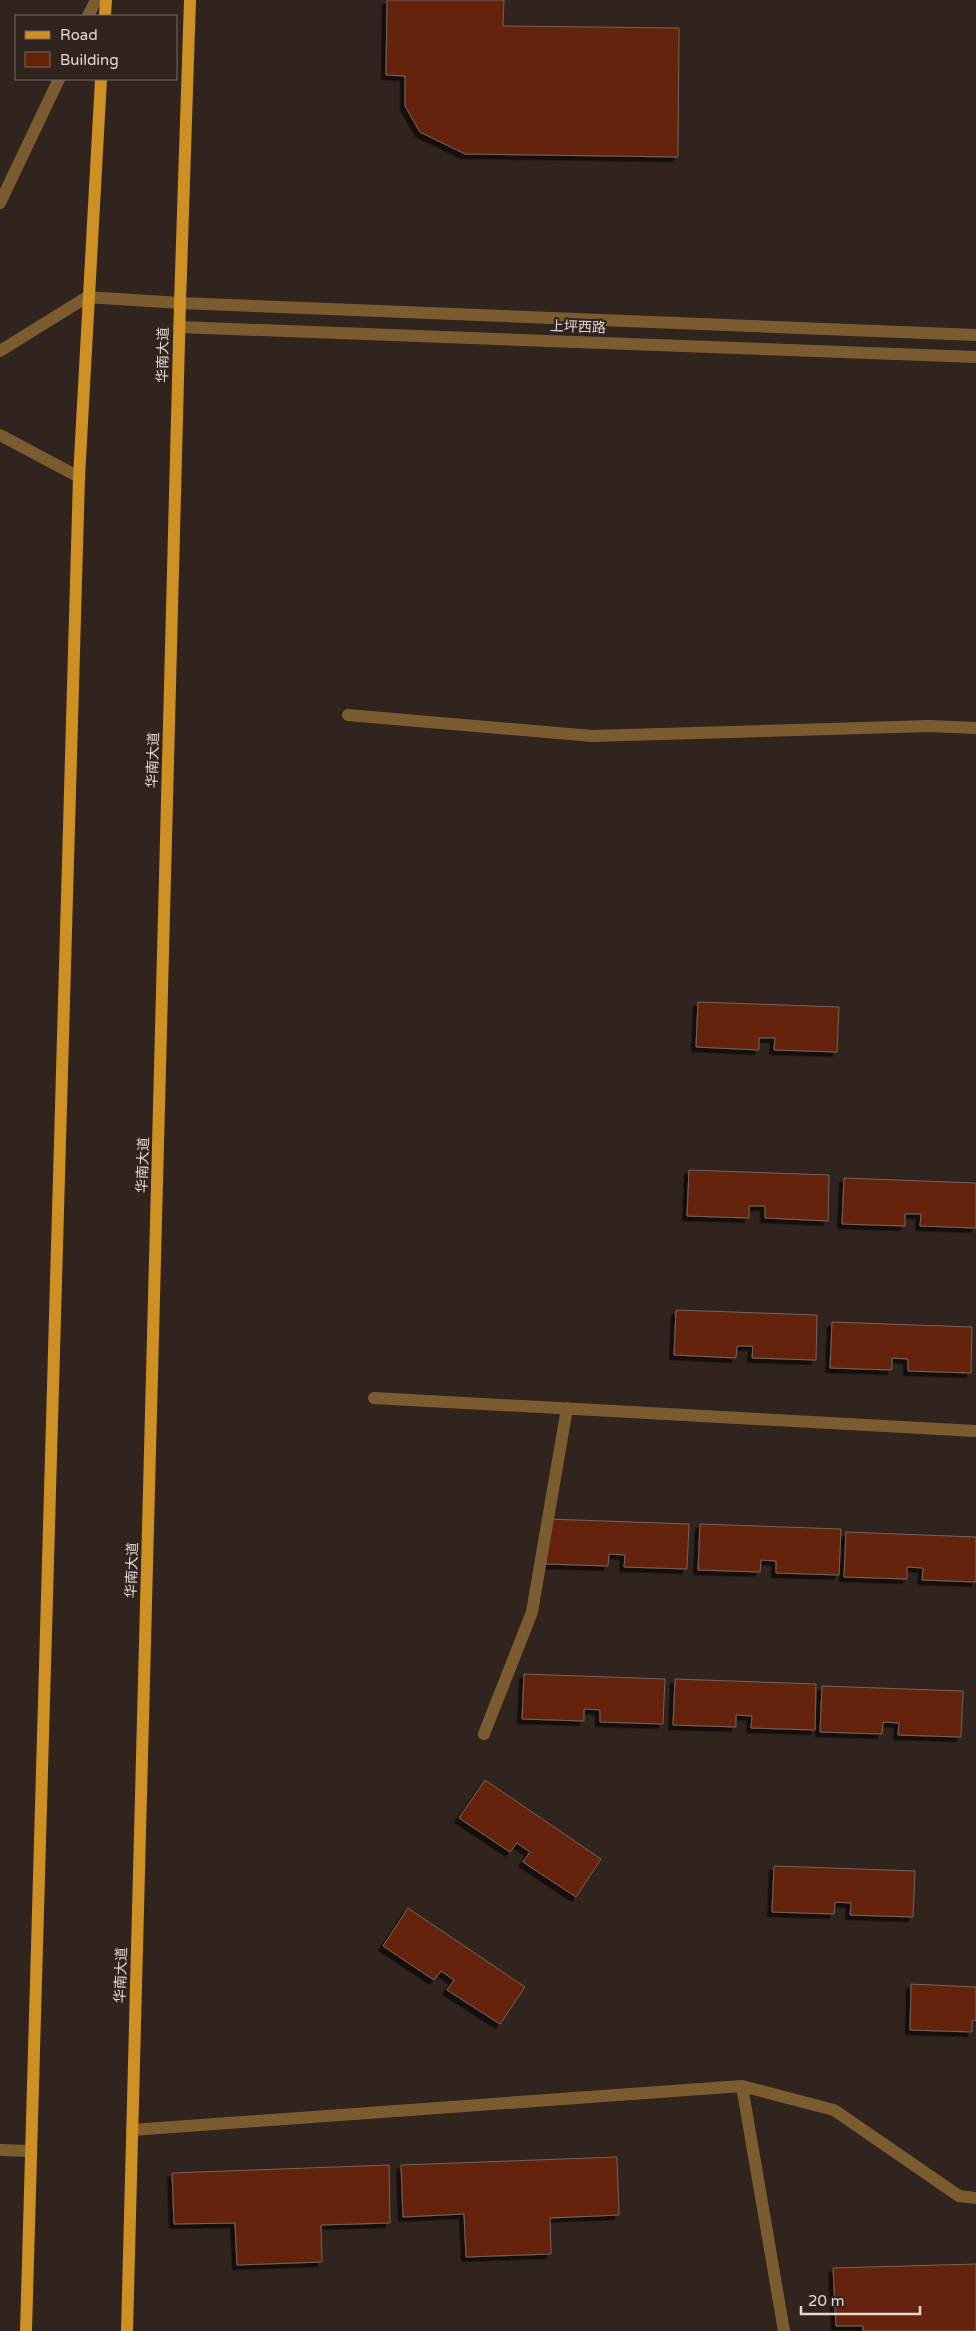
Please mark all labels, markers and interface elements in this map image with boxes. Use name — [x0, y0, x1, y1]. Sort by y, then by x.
legend — [15, 15, 178, 80]
text: Road — [60, 26, 98, 44]
text: Building — [60, 51, 119, 69]
street label: 上坪西路 — [550, 318, 606, 336]
street label: 华南大道 — [154, 327, 172, 383]
street label: 华南大道 — [144, 732, 162, 788]
street label: 华南大道 — [134, 1137, 152, 1193]
street label: 华南大道 — [123, 1542, 141, 1598]
street label: 华南大道 — [112, 1947, 130, 2003]
scale bar — [801, 2284, 920, 2316]
text: 20 m — [808, 2292, 845, 2310]

